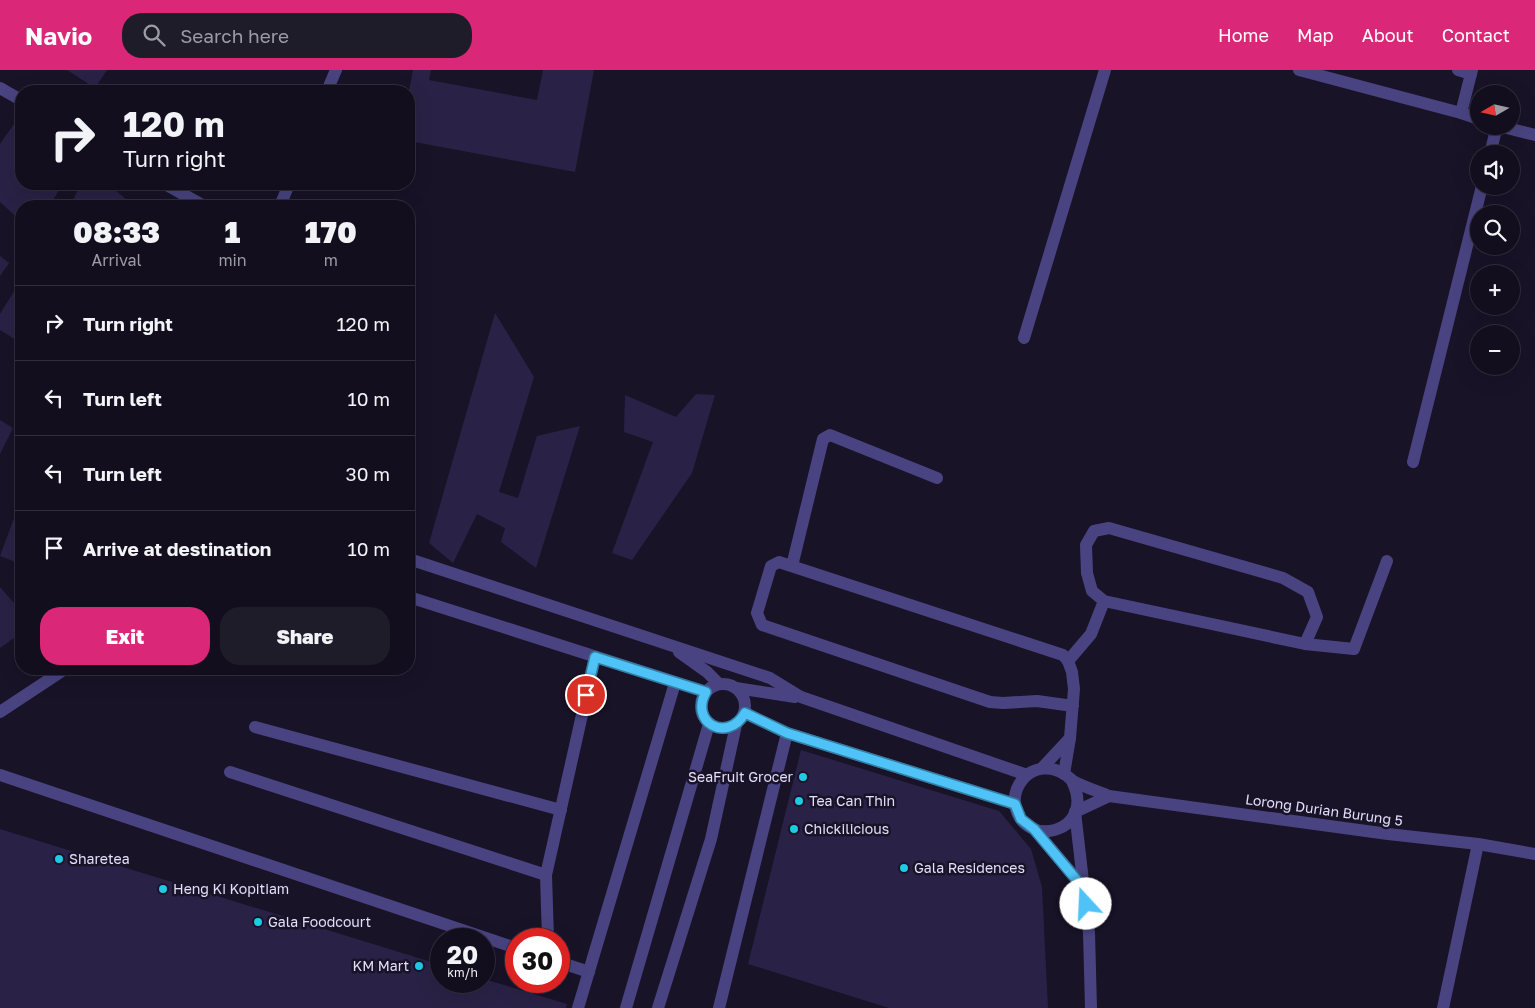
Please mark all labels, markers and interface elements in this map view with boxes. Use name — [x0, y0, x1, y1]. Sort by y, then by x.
search box — [122, 13, 472, 58]
text: Navio — [25, 21, 92, 50]
icon: search — [140, 21, 168, 49]
text: Search here — [180, 24, 289, 47]
text: Home — [1218, 24, 1269, 46]
text: Map — [1297, 24, 1334, 46]
text: About — [1362, 24, 1414, 46]
text: Contact — [1442, 24, 1510, 46]
north arrow — [1470, 85, 1520, 135]
map controls — [1470, 85, 1520, 375]
text: 120 m — [123, 103, 225, 145]
icon: right — [40, 105, 105, 170]
text: Turn right — [123, 145, 226, 172]
button: sound — [1470, 145, 1520, 195]
button: search — [1470, 205, 1520, 255]
text: 08:33 — [73, 214, 160, 250]
text: 1 — [225, 214, 240, 250]
text: 170 — [305, 214, 357, 250]
text: Arrival — [92, 250, 142, 270]
text: min — [218, 250, 247, 270]
text: m — [324, 250, 338, 270]
button: + — [1470, 265, 1520, 315]
icon: right — [40, 309, 68, 337]
text: Turn right — [83, 312, 173, 335]
text: 120 m — [336, 312, 390, 335]
button: − — [1470, 325, 1520, 375]
icon: left — [40, 384, 68, 412]
text: Turn left — [83, 387, 162, 410]
text: 10 m — [347, 387, 390, 410]
icon: left — [40, 459, 68, 487]
text: Turn left — [83, 462, 162, 485]
text: 30 m — [346, 462, 390, 485]
icon: arrive — [40, 534, 68, 562]
text: Arrive at destination — [83, 537, 271, 560]
text: 10 m — [347, 537, 390, 560]
button: Exit — [40, 607, 210, 665]
button: Share — [220, 607, 390, 665]
pin — [565, 674, 607, 716]
icon: arrive — [572, 681, 600, 709]
place label: SeaFruit Grocer — [688, 768, 794, 785]
marker: SeaFruit Grocer — [797, 771, 809, 783]
street label: Lorong Durian Burung 5 — [1244, 790, 1404, 829]
place label: Tea Can Thin — [809, 792, 895, 809]
marker: Tea Can Thin — [793, 795, 805, 807]
place label: Chickilicious — [804, 820, 889, 837]
marker: Chickilicious — [788, 823, 800, 835]
place label: Sharetea — [69, 850, 130, 867]
marker: Sharetea — [53, 853, 65, 865]
place label: Gala Residences — [914, 859, 1025, 876]
marker: Gala Residences — [898, 862, 910, 874]
position arrow — [1059, 877, 1111, 929]
place label: Heng Ki Kopitiam — [173, 880, 289, 897]
marker: Heng Ki Kopitiam — [157, 883, 169, 895]
place label: Gala Foodcourt — [268, 913, 371, 930]
marker: Gala Foodcourt — [252, 916, 264, 928]
speed limit sign: 30 — [505, 928, 570, 993]
text: 20 — [447, 939, 478, 970]
place label: KM Mart — [353, 957, 409, 974]
marker: KM Mart — [413, 960, 425, 972]
text: km/h — [447, 965, 478, 980]

